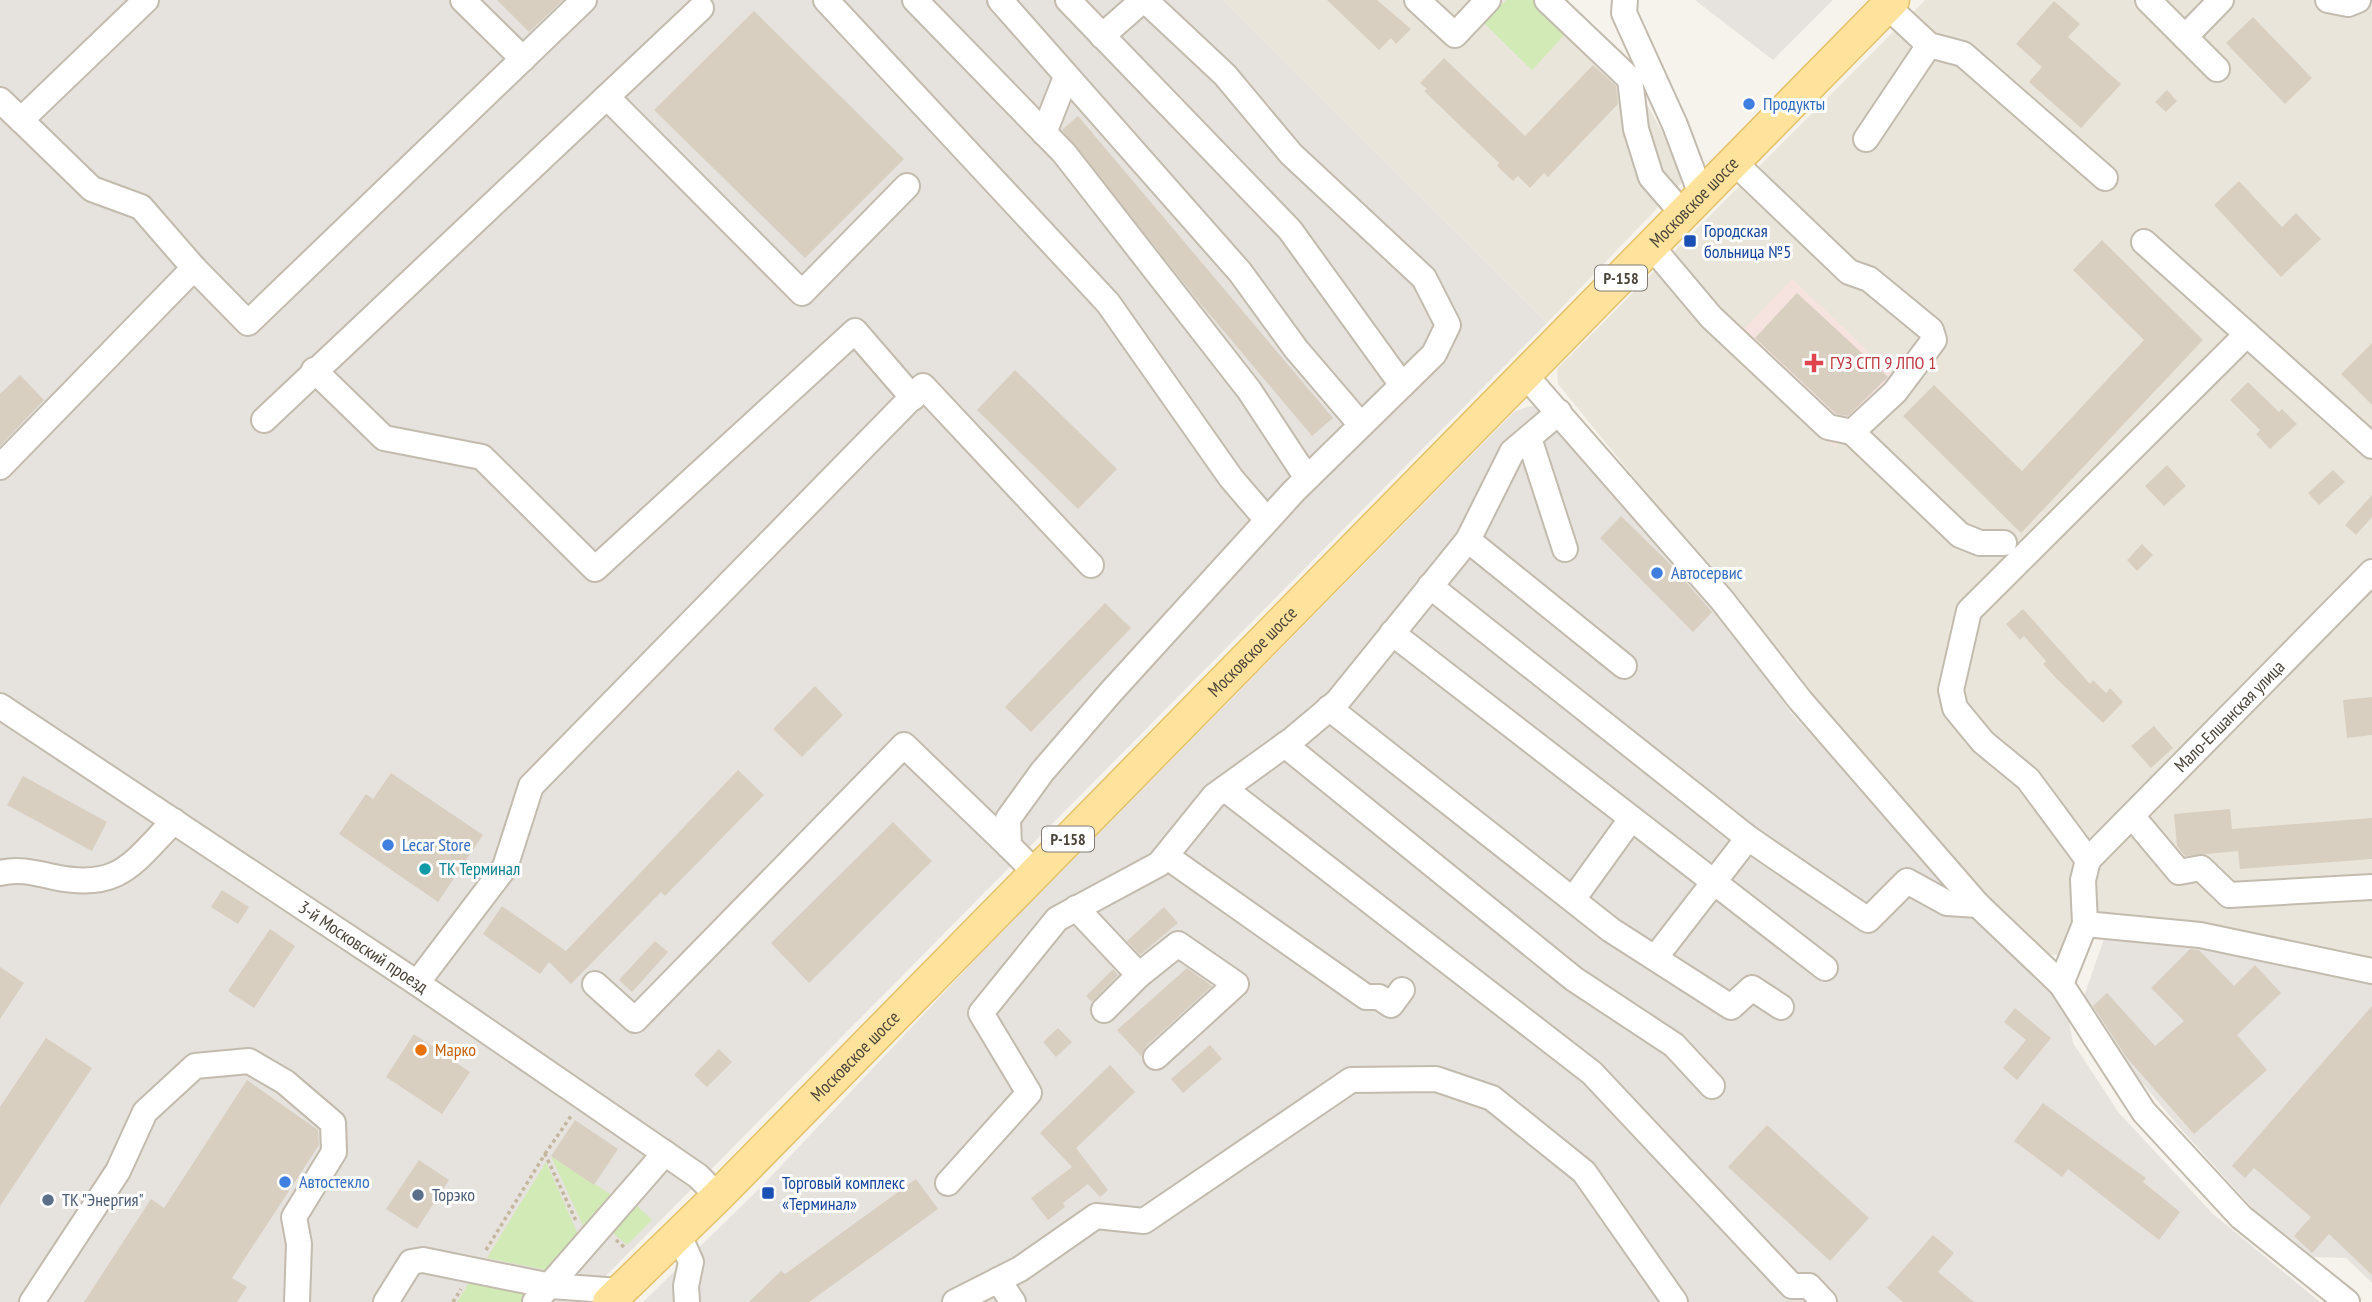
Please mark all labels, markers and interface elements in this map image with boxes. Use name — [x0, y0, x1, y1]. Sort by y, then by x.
place label: Продукты — [1763, 92, 1825, 115]
marker: Продукты — [1741, 96, 1757, 112]
street label: Московское шоссе — [1644, 152, 1743, 252]
place label: Городская больница №5 — [1704, 219, 1791, 263]
marker: Городская больница №5 — [1682, 233, 1698, 249]
road number: Р-158 — [1595, 266, 1647, 290]
place label: ГУЗ СГП 9 ЛПО 1 — [1830, 351, 1936, 374]
marker: ГУЗ СГП 9 ЛПО 1 — [1804, 353, 1824, 373]
place label: Автосервис — [1671, 561, 1744, 584]
marker: Автосервис — [1649, 565, 1665, 581]
street label: Московское шоссе — [1203, 601, 1302, 702]
street label: Мало-Елшанская улица — [2169, 655, 2289, 777]
road number: Р-158 — [1042, 826, 1094, 852]
place label: Lecar Store — [402, 833, 471, 856]
marker: Lecar Store — [380, 837, 396, 853]
place label: ТК Терминал — [439, 857, 520, 880]
marker: ТК Терминал — [417, 861, 433, 877]
street label: 3-й Московский проезд — [294, 896, 433, 998]
street label: Московское шоссе — [805, 1006, 905, 1106]
place label: Марко — [435, 1038, 476, 1061]
marker: Марко — [413, 1042, 429, 1058]
place label: Автостекло — [299, 1170, 370, 1193]
place label: Торговый комплекс «Терминал» — [782, 1171, 906, 1215]
marker: Автостекло — [277, 1174, 293, 1190]
place label: Торэко — [432, 1183, 475, 1206]
marker: Торговый комплекс «Терминал» — [760, 1185, 776, 1201]
marker: Торэко — [410, 1187, 426, 1203]
place label: ТК "Энергия" — [62, 1188, 144, 1211]
marker: ТК "Энергия" — [40, 1192, 56, 1208]

